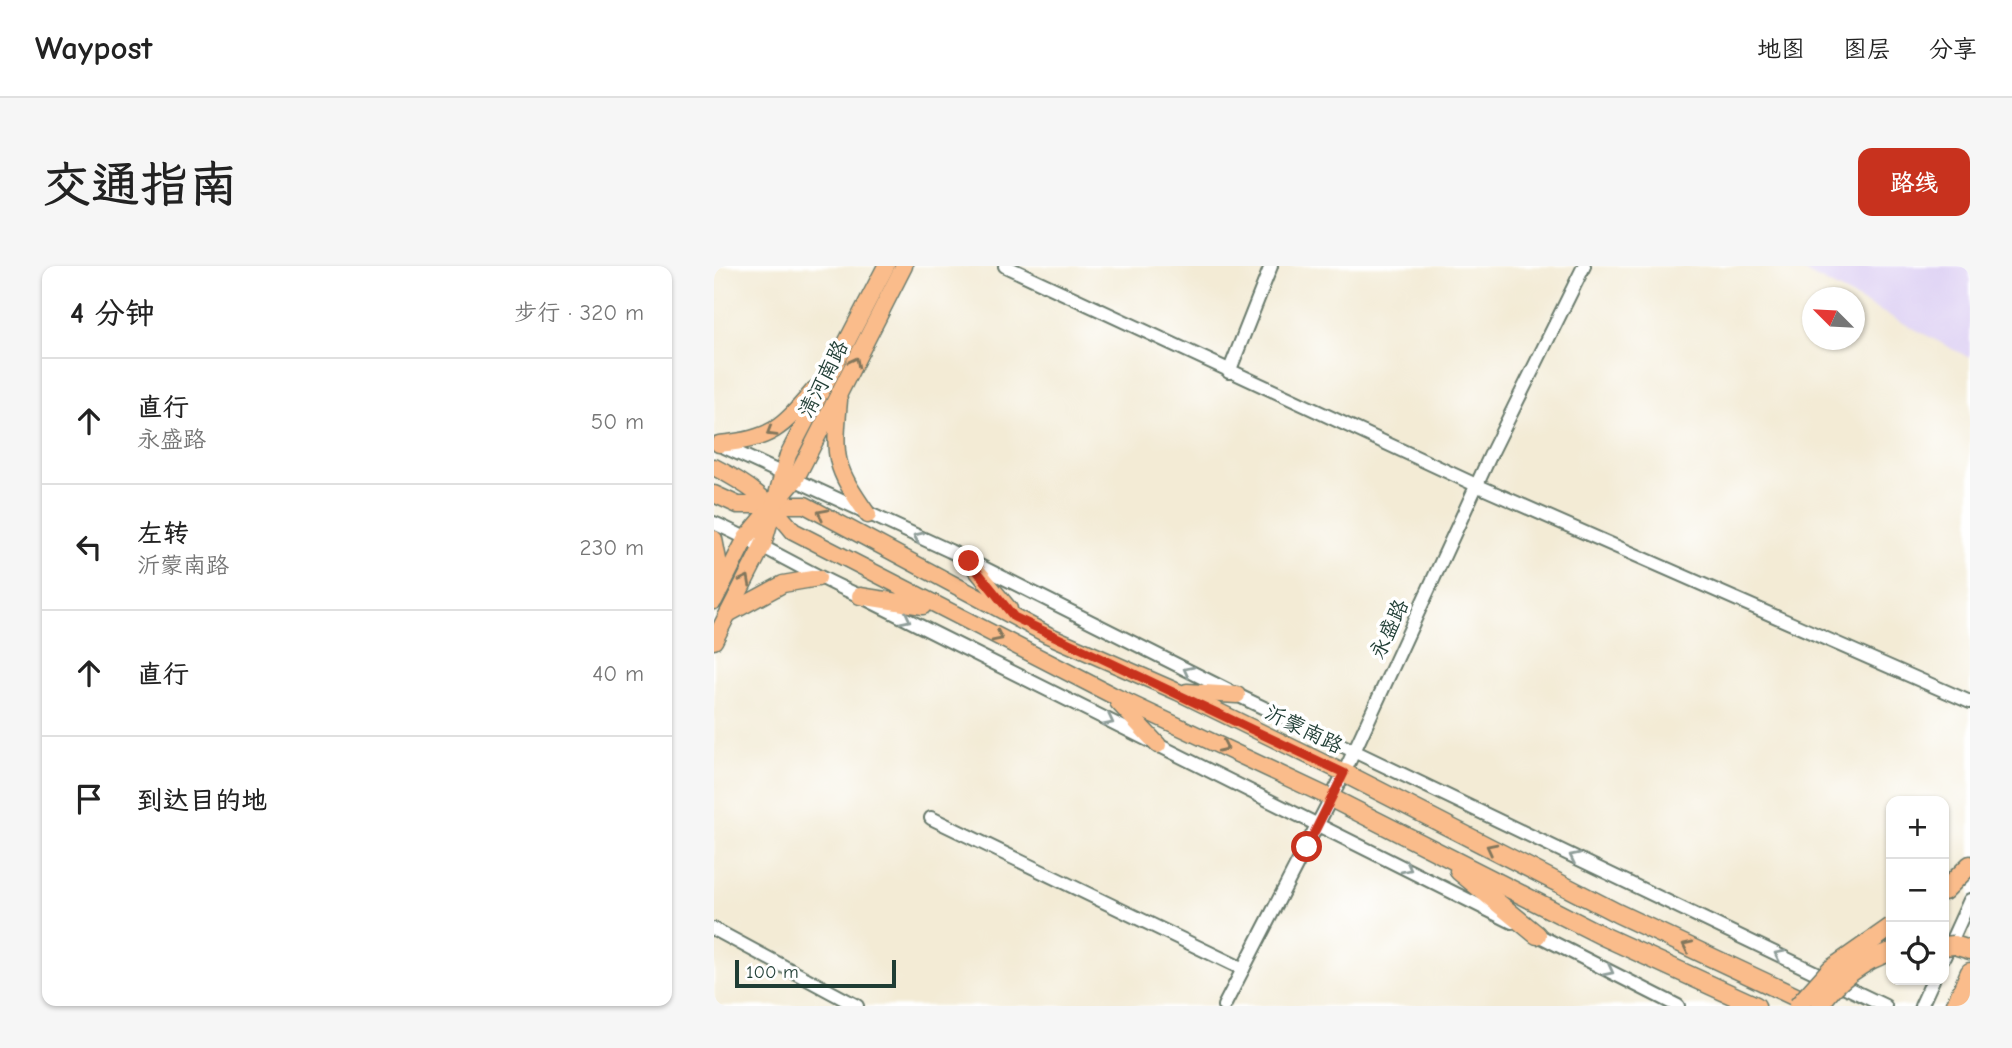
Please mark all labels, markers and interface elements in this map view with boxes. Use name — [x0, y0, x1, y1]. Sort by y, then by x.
text: Waypost — [35, 29, 152, 67]
text: 地图 — [1757, 35, 1805, 63]
text: 图层 — [1843, 35, 1891, 63]
text: 分享 — [1929, 35, 1977, 63]
button: 路线 — [1858, 148, 1970, 216]
text: 交通指南 — [42, 157, 238, 213]
north arrow — [1802, 287, 1865, 350]
text: 4 分钟 — [70, 296, 155, 331]
text: 步行 · 320 m — [514, 299, 644, 326]
street label: 清河南路 — [793, 336, 853, 422]
one-way arrow — [846, 357, 860, 370]
text: 直行 — [137, 393, 189, 423]
icon: ahead — [70, 402, 108, 440]
text: 50 m — [591, 408, 644, 435]
one-way arrow — [766, 424, 779, 437]
text: 永盛路 — [137, 426, 206, 453]
one-way arrow — [817, 509, 829, 523]
text: 左转 — [137, 519, 189, 549]
icon: left — [70, 528, 108, 566]
one-way arrow — [913, 531, 926, 545]
text: 230 m — [580, 534, 644, 561]
route end — [953, 545, 984, 576]
text: 沂蒙南路 — [137, 552, 229, 579]
one-way arrow — [737, 575, 751, 587]
street label: 永盛路 — [1365, 595, 1413, 663]
one-way arrow — [899, 610, 911, 624]
one-way arrow — [991, 629, 1003, 643]
icon: ahead — [70, 654, 108, 692]
text: 直行 — [137, 660, 189, 690]
text: 40 m — [592, 660, 644, 687]
one-way arrow — [1183, 665, 1195, 679]
street label: 沂蒙南路 — [1261, 700, 1347, 758]
one-way arrow — [1102, 712, 1115, 726]
one-way arrow — [1217, 739, 1229, 753]
icon: arrive — [70, 780, 108, 818]
text: 到达目的地 — [137, 786, 267, 816]
map controls — [1886, 796, 1949, 985]
button: + — [1886, 796, 1949, 859]
route start — [1291, 831, 1322, 862]
one-way arrow — [1486, 842, 1498, 856]
one-way arrow — [1569, 851, 1581, 865]
button: − — [1886, 859, 1949, 922]
one-way arrow — [1400, 860, 1412, 874]
button: locate — [1886, 922, 1949, 985]
one-way arrow — [1681, 940, 1694, 954]
one-way arrow — [1774, 950, 1786, 964]
scale bar — [735, 957, 896, 989]
text: 100 m — [746, 961, 799, 983]
one-way arrow — [1602, 963, 1615, 977]

